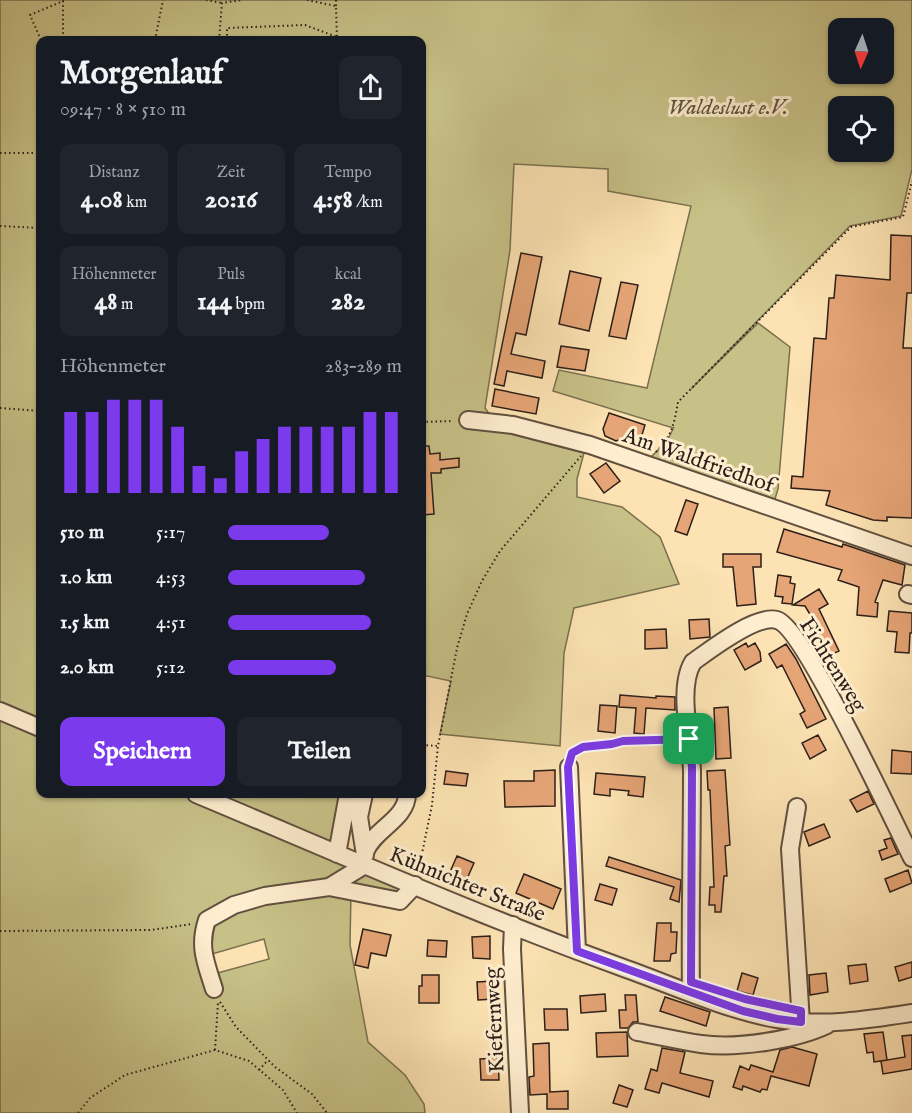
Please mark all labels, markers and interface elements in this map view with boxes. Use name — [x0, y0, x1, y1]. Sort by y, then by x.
north arrow — [828, 18, 894, 84]
map controls — [828, 18, 894, 162]
text: Morgenlauf — [60, 53, 224, 95]
button: share — [339, 56, 402, 119]
park label: Waldeslust e.V. — [668, 94, 790, 122]
button: locate — [828, 96, 894, 162]
text: 09:47 · 8 × 510 m — [60, 97, 186, 122]
text: Distanz — [88, 163, 140, 183]
text: Zeit — [217, 163, 245, 183]
text: Tempo — [324, 163, 372, 183]
text: 4.08 — [81, 183, 123, 216]
text: 20:16 — [205, 183, 257, 216]
text: 4:58 — [313, 183, 353, 216]
text: km — [123, 193, 147, 213]
text: /km — [353, 193, 383, 213]
text: Höhenmeter — [72, 265, 156, 285]
text: Puls — [217, 265, 245, 285]
text: kcal — [335, 265, 361, 285]
text: 48 — [95, 285, 118, 318]
text: 144 — [197, 285, 232, 318]
text: 282 — [331, 285, 365, 318]
text: m — [118, 295, 133, 315]
text: bpm — [232, 295, 265, 315]
text: Höhenmeter — [60, 354, 166, 379]
text: 283–289 m — [325, 354, 402, 379]
street label: Am Waldfriedhof — [618, 422, 782, 501]
text: 510 m — [60, 520, 104, 545]
text: 5:17 — [156, 520, 185, 545]
text: 1.0 km — [60, 565, 112, 590]
text: 4:53 — [156, 565, 186, 590]
text: 1.5 km — [60, 610, 110, 635]
text: 4:51 — [156, 610, 186, 635]
street label: Fichtenweg — [792, 613, 873, 718]
text: 2.0 km — [60, 655, 114, 680]
text: 5:12 — [156, 655, 185, 680]
pin — [663, 713, 714, 764]
button: Speichern — [60, 717, 225, 786]
button: Teilen — [237, 717, 402, 786]
icon: arrive — [672, 722, 705, 755]
street label: Kühnichter Straße — [385, 841, 549, 929]
street label: Kiefernweg — [478, 965, 512, 1073]

